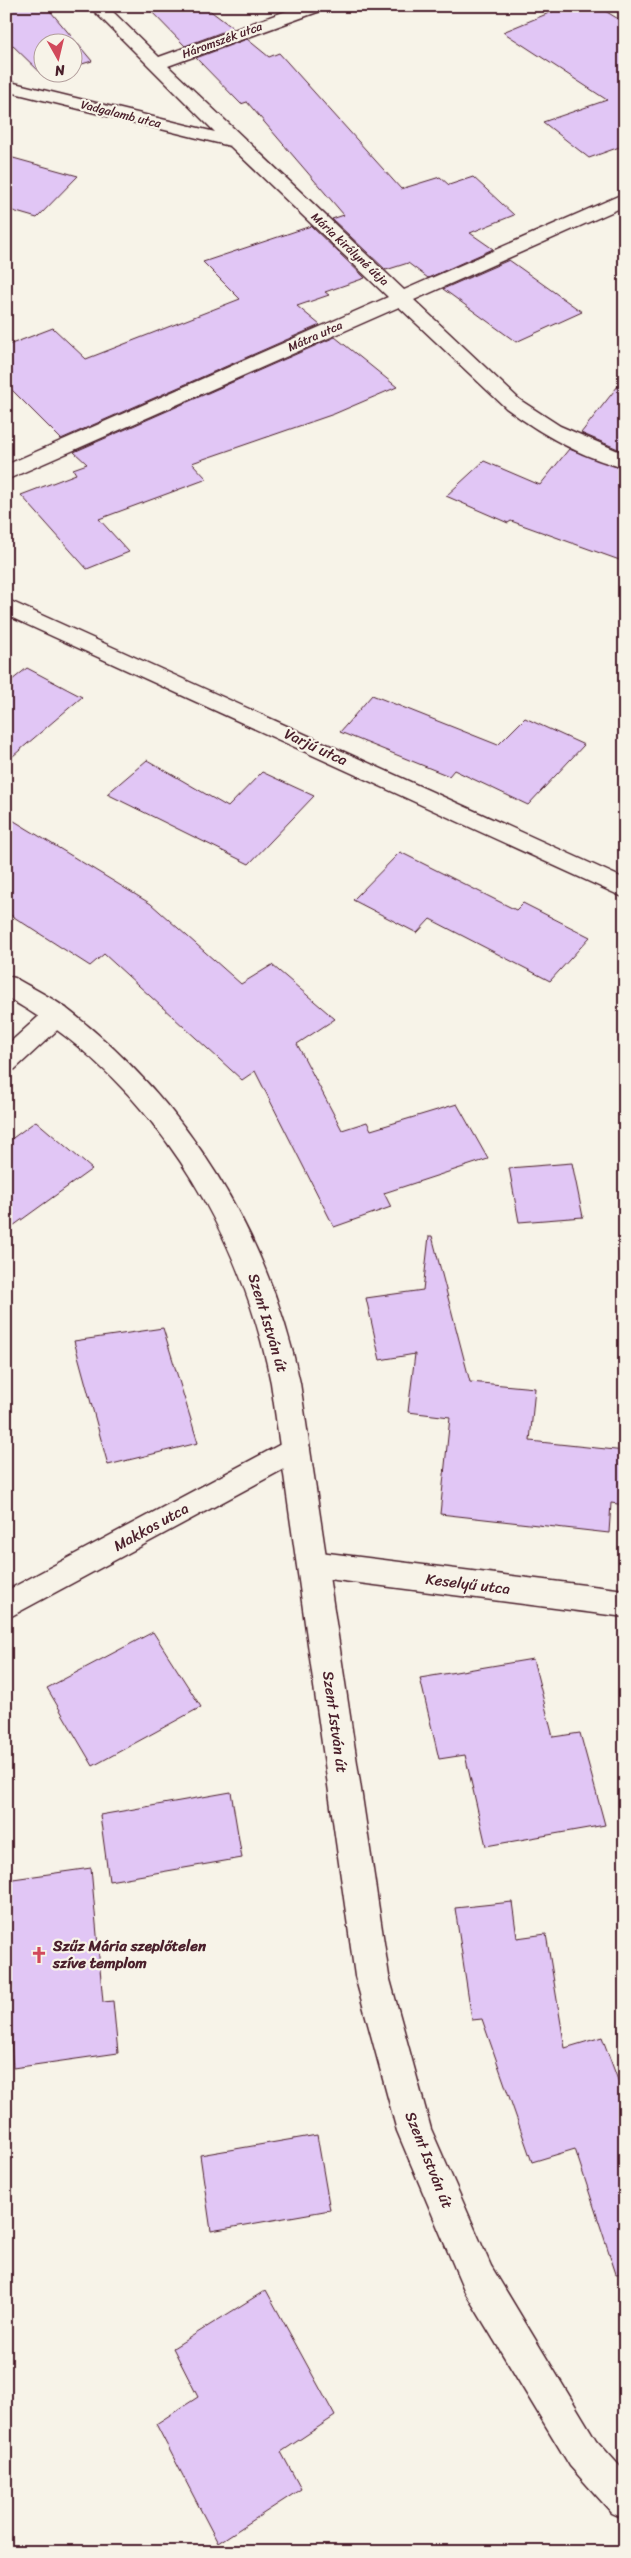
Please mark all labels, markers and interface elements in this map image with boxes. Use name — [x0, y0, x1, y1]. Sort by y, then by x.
street label: Háromszék utca — [179, 15, 266, 65]
north arrow — [32, 32, 82, 82]
text: N — [53, 57, 67, 83]
street label: Vadgalamb utca — [78, 93, 164, 135]
street label: Mária királyné útja — [306, 207, 394, 291]
street label: Mátra utca — [284, 314, 346, 358]
street label: Varjú utca — [280, 721, 352, 773]
street label: Szent István út — [241, 1270, 296, 1376]
street label: Makkos utca — [108, 1495, 194, 1558]
street label: Keselyű utca — [424, 1566, 512, 1602]
street label: Szent István út — [315, 1669, 355, 1775]
place label: Szűz Mária szeplőtelen szíve templom — [52, 1933, 207, 1976]
church icon: Szűz Mária szeplőtelen szíve templom — [29, 1945, 49, 1965]
street label: Szent István út — [398, 2107, 460, 2213]

